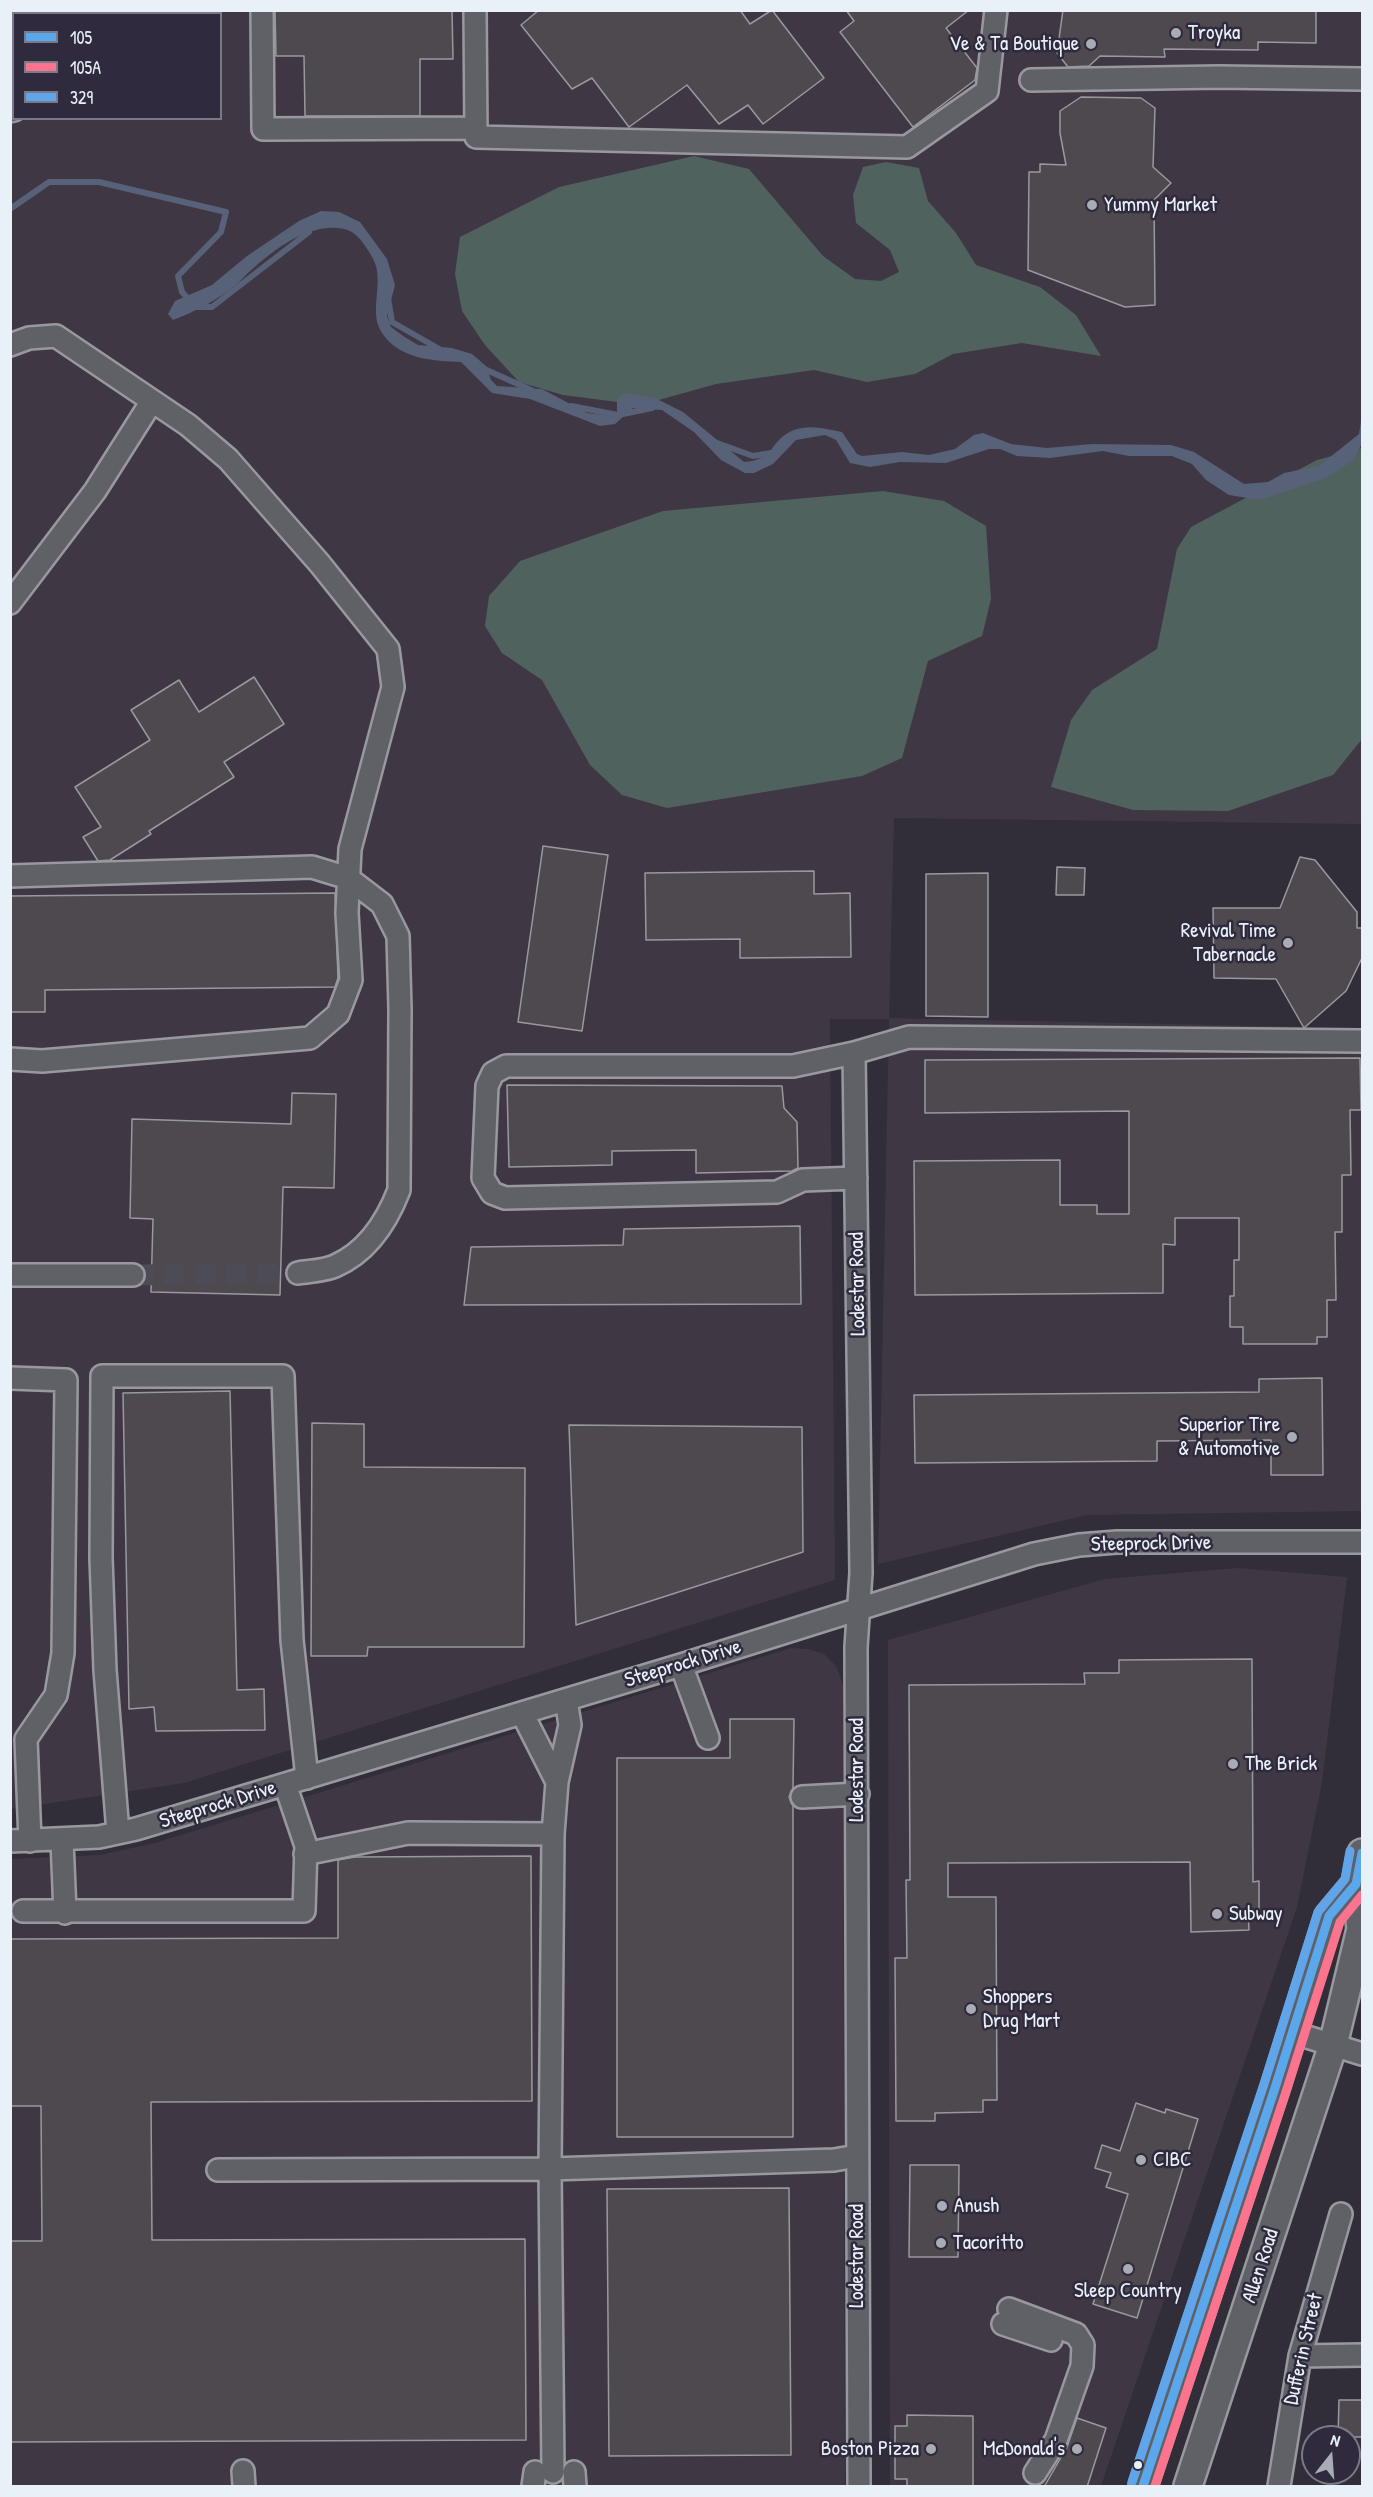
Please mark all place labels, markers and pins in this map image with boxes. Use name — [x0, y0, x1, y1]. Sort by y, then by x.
place label: Troyka — [1188, 20, 1240, 46]
marker: Troyka — [1169, 26, 1183, 40]
place label: Ve & Ta Boutique — [949, 31, 1079, 57]
marker: Ve & Ta Boutique — [1084, 37, 1098, 51]
place label: Yummy Market — [1104, 192, 1217, 218]
marker: Yummy Market — [1085, 198, 1099, 212]
place label: Revival Time Tabernacle — [1181, 918, 1276, 968]
marker: Revival Time Tabernacle — [1281, 936, 1295, 950]
place label: Superior Tire & Automotive — [1178, 1412, 1280, 1462]
marker: Superior Tire & Automotive — [1285, 1430, 1299, 1444]
place label: The Brick — [1245, 1751, 1317, 1777]
marker: The Brick — [1226, 1757, 1240, 1771]
place label: Subway — [1229, 1901, 1283, 1927]
marker: Subway — [1210, 1907, 1224, 1921]
place label: Shoppers Drug Mart — [983, 1984, 1060, 2034]
marker: Shoppers Drug Mart — [964, 2002, 978, 2016]
place label: CIBC — [1153, 2147, 1192, 2173]
marker: CIBC — [1134, 2153, 1148, 2167]
place label: Anush — [954, 2193, 999, 2219]
marker: Anush — [935, 2199, 949, 2213]
place label: Tacoritto — [953, 2230, 1023, 2256]
marker: Tacoritto — [934, 2236, 948, 2250]
marker: Sleep Country — [1121, 2262, 1135, 2276]
place label: Sleep Country — [1074, 2278, 1182, 2304]
place label: Boston Pizza — [821, 2436, 919, 2462]
place label: McDonald's — [983, 2436, 1065, 2462]
marker: Boston Pizza — [924, 2442, 938, 2456]
marker: McDonald's — [1070, 2442, 1084, 2456]
unlabelled marker — [1132, 2459, 1144, 2471]

